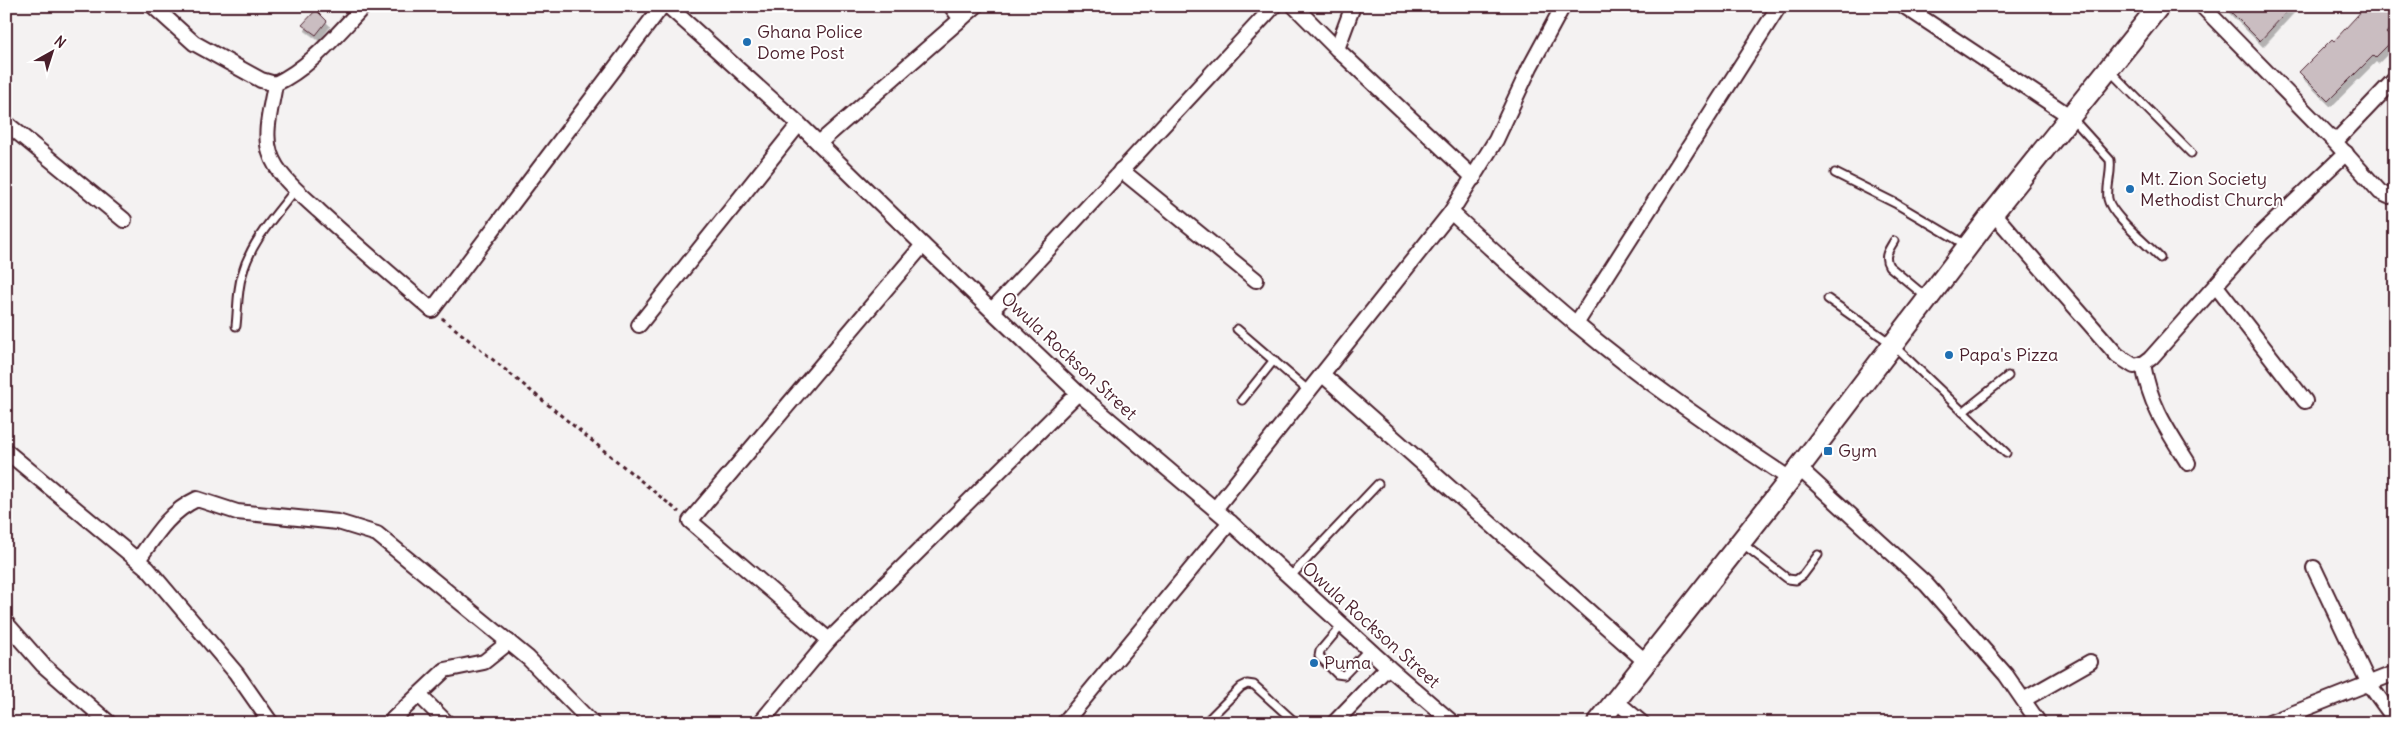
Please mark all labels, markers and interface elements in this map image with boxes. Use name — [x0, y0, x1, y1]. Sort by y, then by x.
place label: Ghana Police Dome Post — [757, 20, 863, 64]
north arrow — [28, 28, 78, 78]
text: N — [51, 32, 70, 52]
marker: Ghana Police Dome Post — [741, 36, 753, 48]
place label: Mt. Zion Society Methodist Church — [2140, 167, 2283, 211]
marker: Mt. Zion Society Methodist Church — [2124, 183, 2136, 195]
street label: Owula Rockson Street — [996, 287, 1142, 425]
place label: Papa's Pizza — [1959, 343, 2058, 366]
marker: Papa's Pizza — [1943, 349, 1955, 361]
place label: Gym — [1838, 439, 1877, 462]
marker: Gym — [1822, 445, 1834, 457]
street label: Owula Rockson Street — [1297, 557, 1445, 693]
place label: Puma — [1324, 651, 1371, 674]
marker: Puma — [1308, 657, 1320, 669]

